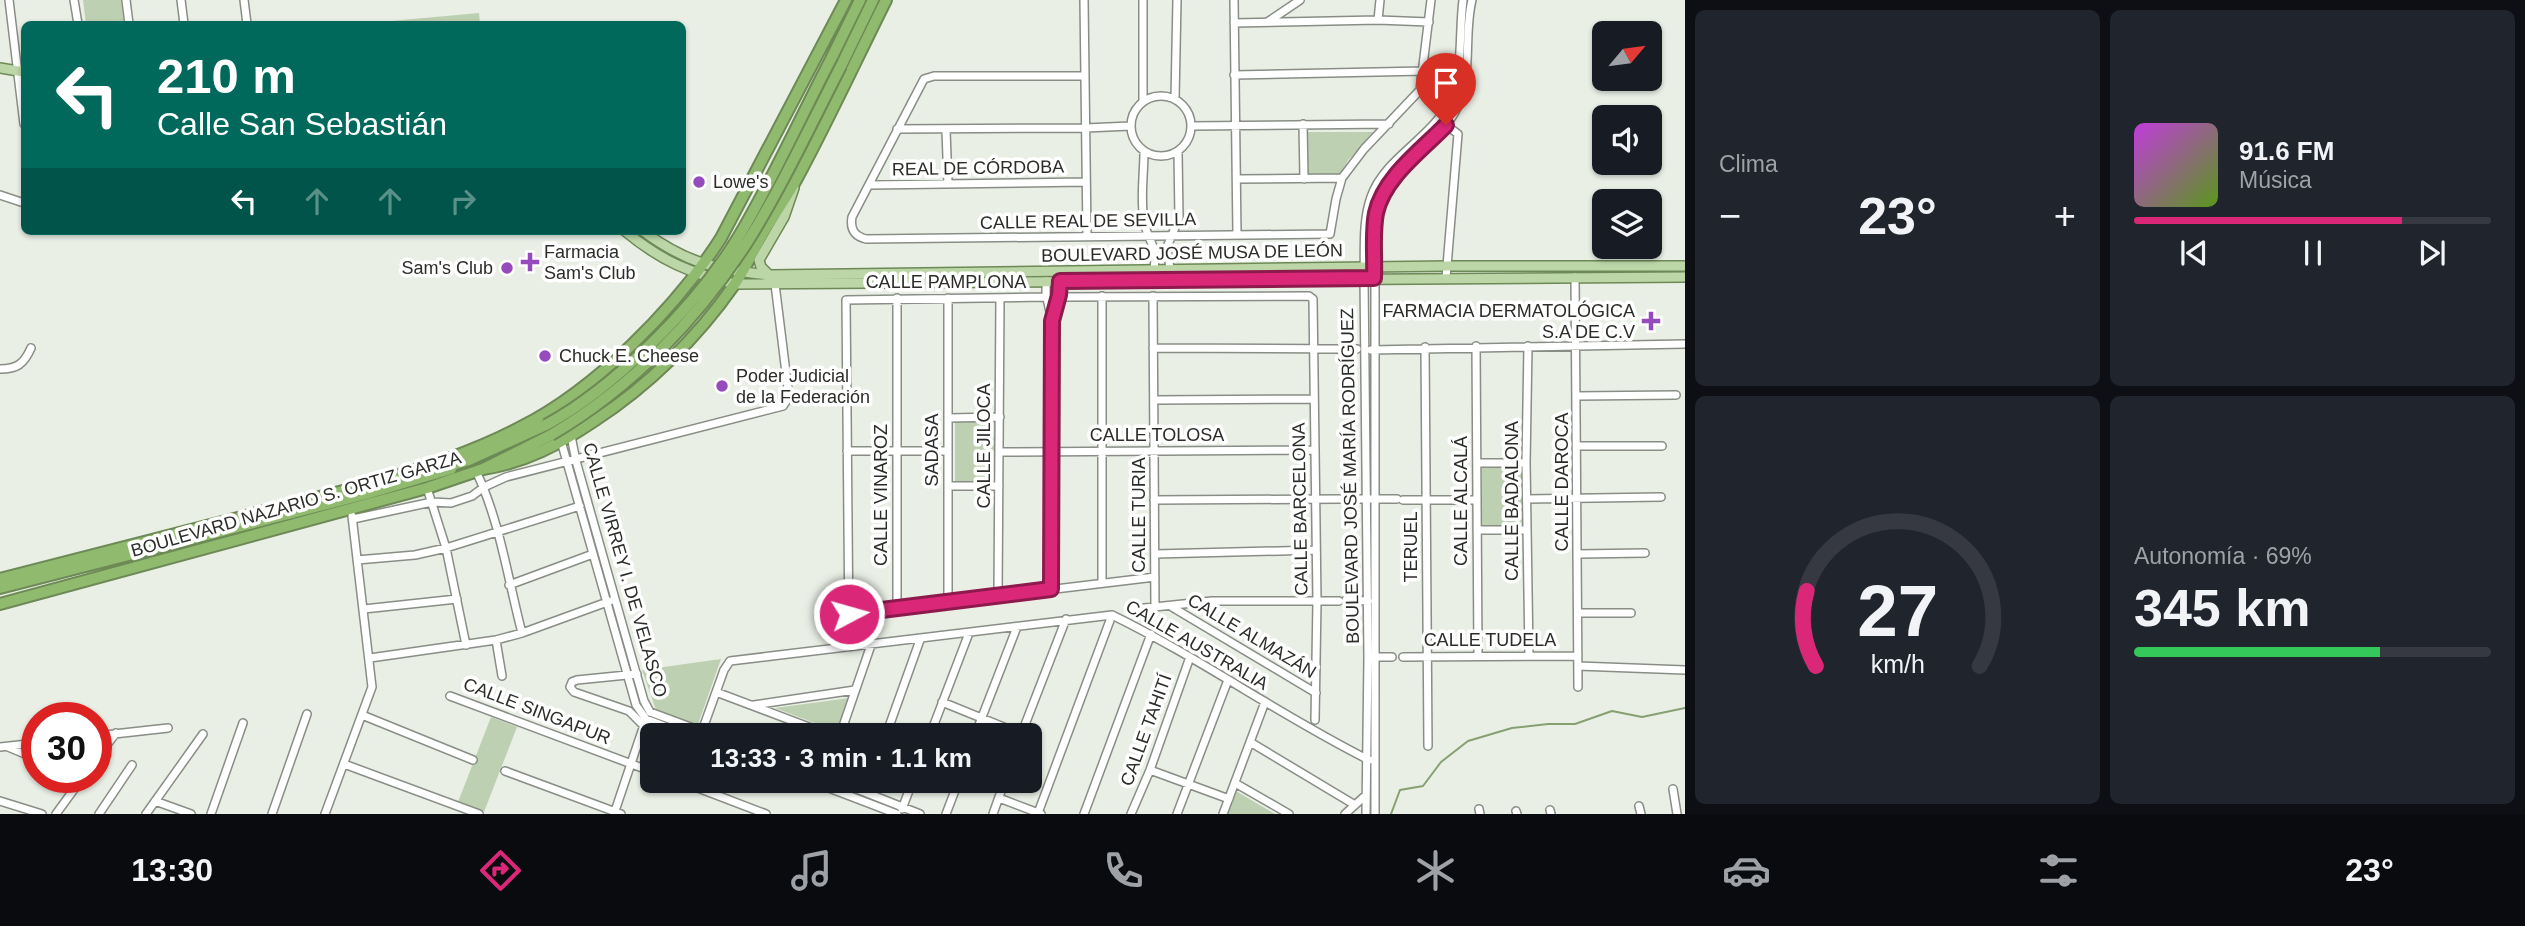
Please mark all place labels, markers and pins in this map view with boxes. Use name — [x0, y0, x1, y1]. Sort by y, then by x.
pin — [1416, 53, 1476, 125]
place label: Lowe's — [713, 172, 768, 192]
marker: Lowe's — [691, 174, 707, 190]
place label: Farmacia Sam's Club — [544, 242, 635, 283]
marker: Farmacia Sam's Club — [522, 254, 538, 270]
place label: Sam's Club — [402, 258, 493, 278]
marker: Sam's Club — [499, 260, 515, 276]
place label: FARMACIA DERMATOLÓGICA S.A DE C.V — [1383, 300, 1635, 342]
marker: FARMACIA DERMATOLÓGICA S.A DE C.V — [1641, 311, 1661, 331]
place label: Chuck E. Cheese — [559, 346, 699, 366]
marker: Chuck E. Cheese — [537, 348, 553, 364]
place label: Poder Judicial de la Federación — [736, 366, 870, 407]
marker: Poder Judicial de la Federación — [714, 378, 730, 394]

